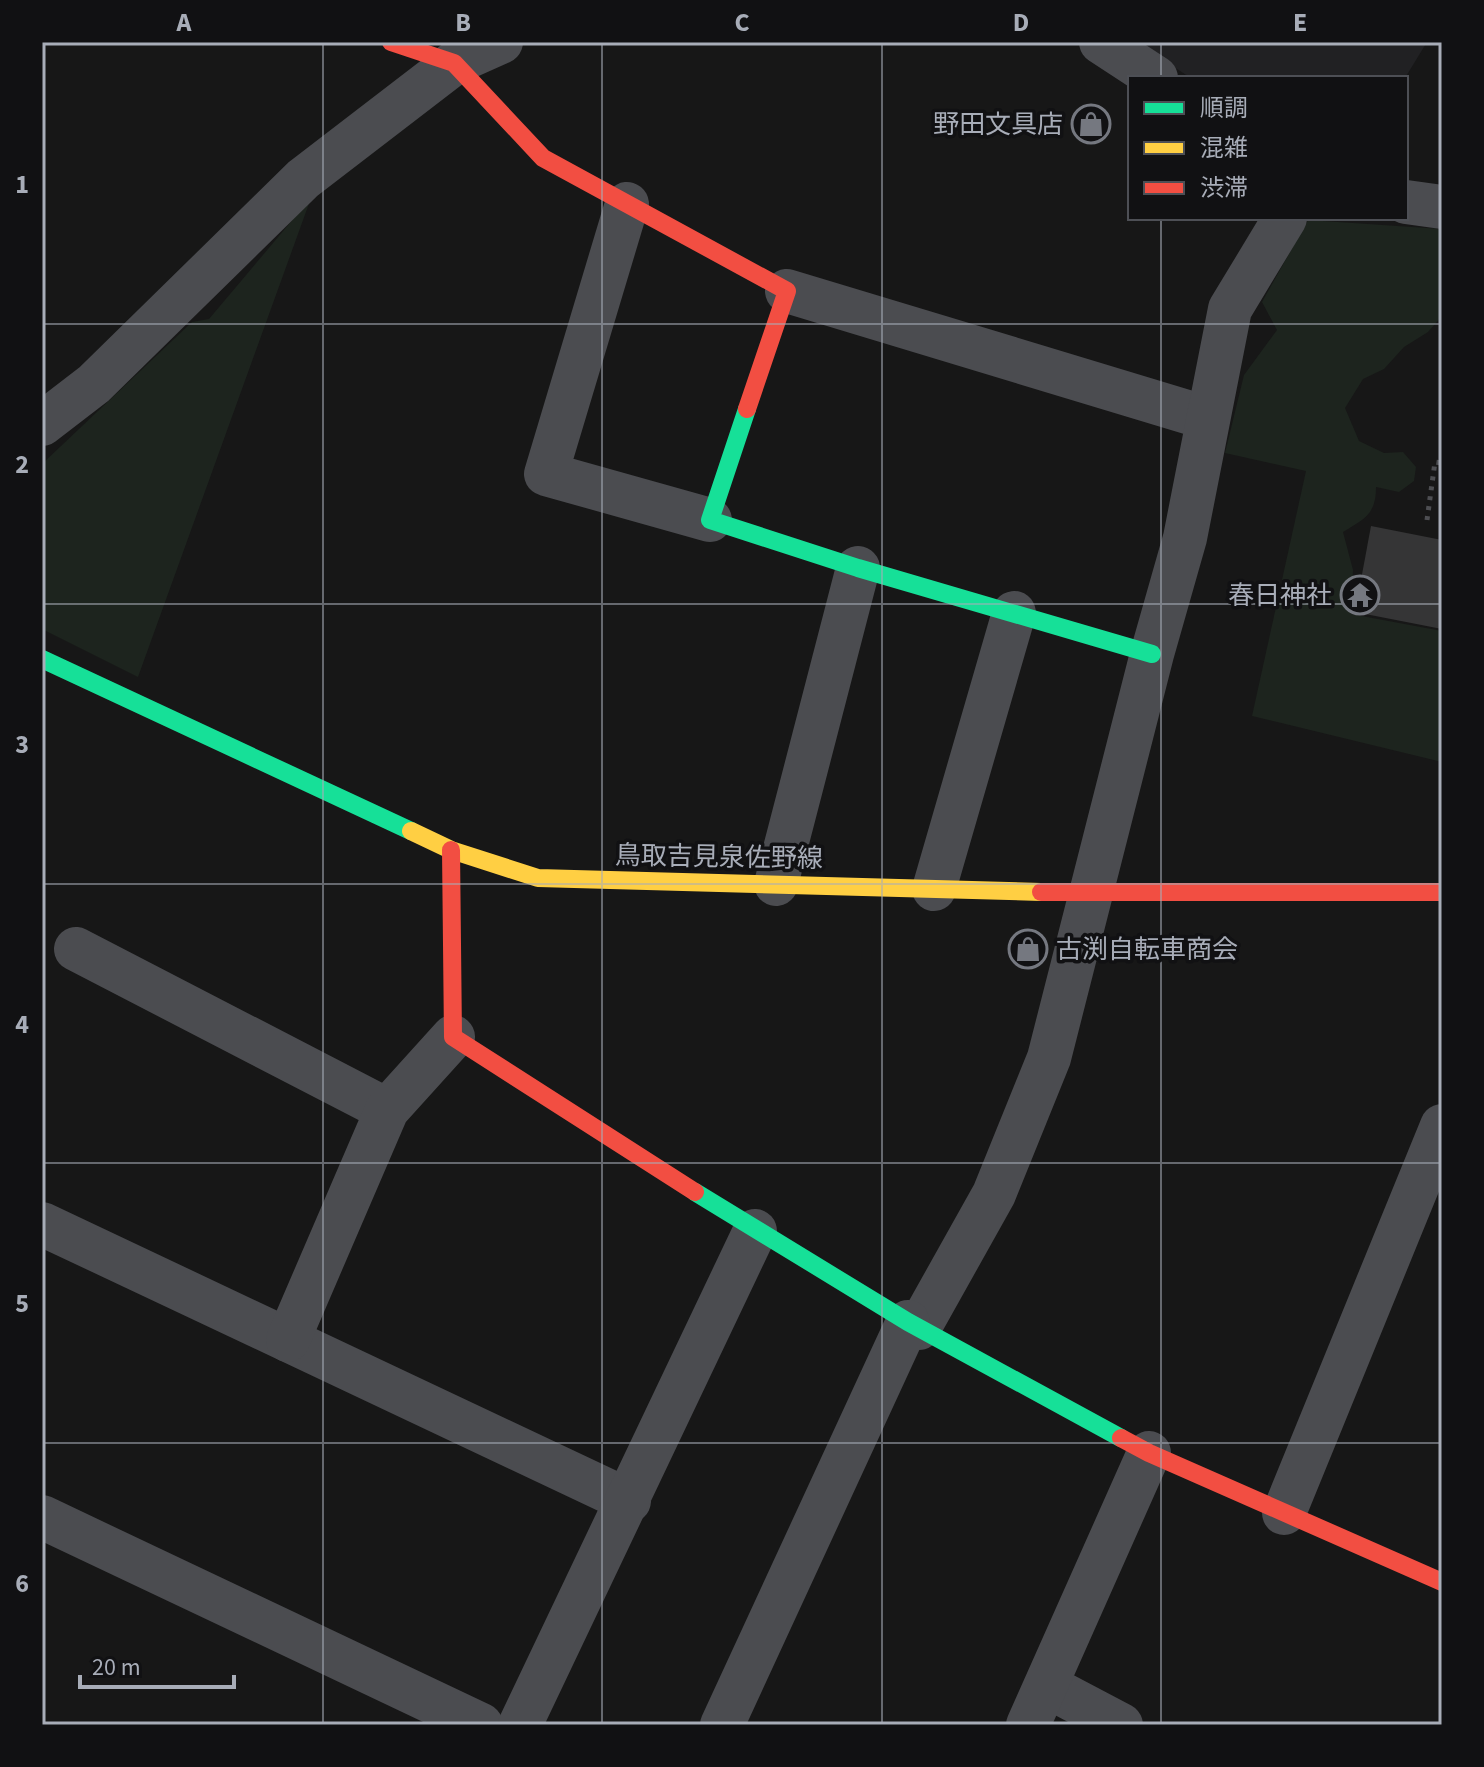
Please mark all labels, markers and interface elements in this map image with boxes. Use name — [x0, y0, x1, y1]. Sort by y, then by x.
text: A — [176, 4, 193, 41]
text: B — [455, 4, 471, 41]
text: C — [734, 4, 750, 41]
text: D — [1013, 4, 1029, 41]
text: E — [1293, 4, 1307, 41]
legend — [1128, 76, 1408, 220]
text: 順調 — [1200, 91, 1248, 126]
shop icon: 野田文具店 — [1070, 103, 1112, 145]
place label: 野田文具店 — [933, 106, 1063, 143]
text: 混雑 — [1200, 131, 1248, 166]
text: 1 — [15, 166, 29, 203]
text: 渋滞 — [1200, 171, 1248, 206]
text: 2 — [15, 446, 29, 483]
temple icon: 春日神社 — [1339, 574, 1381, 616]
place label: 春日神社 — [1228, 577, 1332, 614]
text: 3 — [15, 726, 29, 763]
street label: 鳥取吉見泉佐野線 — [615, 837, 823, 877]
shop icon: 古渕自転車商会 — [1007, 928, 1049, 970]
place label: 古渕自転車商会 — [1056, 931, 1238, 968]
text: 4 — [15, 1006, 29, 1043]
text: 5 — [15, 1285, 29, 1322]
text: 6 — [15, 1565, 29, 1602]
scale bar — [80, 1639, 234, 1689]
text: 20 m — [92, 1650, 141, 1685]

